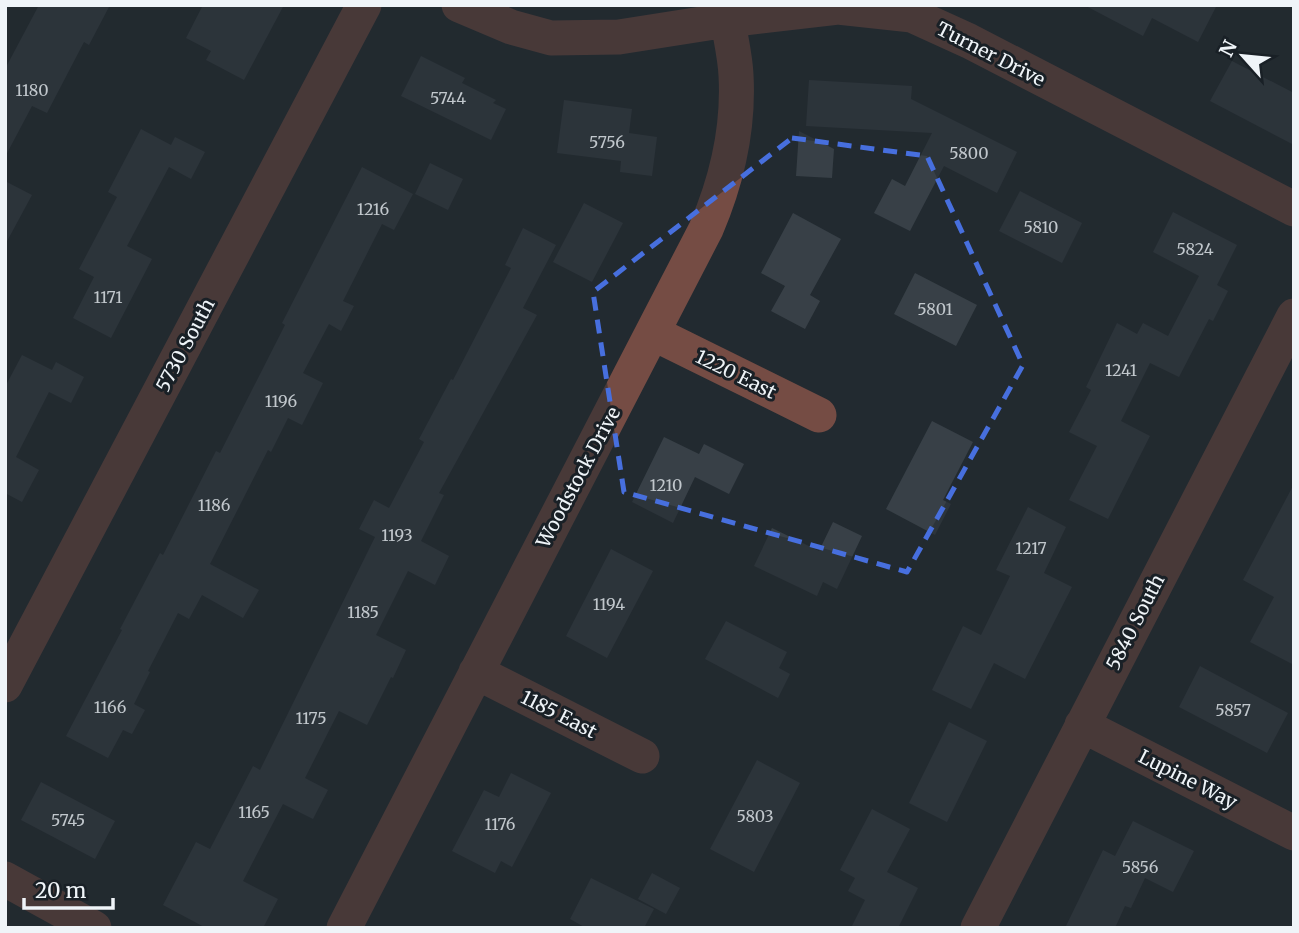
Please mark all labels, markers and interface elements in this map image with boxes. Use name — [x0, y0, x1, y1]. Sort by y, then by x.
street label: Turner Drive — [933, 16, 1049, 92]
north arrow — [1208, 21, 1278, 91]
text: N — [1214, 36, 1242, 60]
house number: 1180 — [15, 80, 49, 100]
house number: 5744 — [430, 88, 466, 108]
house number: 5756 — [589, 132, 625, 152]
house number: 5800 — [949, 143, 989, 163]
house number: 1216 — [357, 199, 389, 219]
house number: 5810 — [1024, 217, 1058, 237]
house number: 5824 — [1176, 239, 1214, 259]
house number: 1171 — [93, 287, 123, 307]
street label: 5730 South — [150, 294, 220, 396]
house number: 5801 — [917, 299, 953, 319]
street label: 1220 East — [692, 344, 781, 404]
house number: 1241 — [1105, 360, 1137, 380]
house number: 1196 — [265, 391, 298, 411]
street label: Woodstock Drive — [530, 402, 625, 552]
house number: 1210 — [650, 475, 682, 495]
house number: 1186 — [198, 495, 231, 515]
house number: 1193 — [381, 525, 413, 545]
house number: 1217 — [1015, 538, 1047, 558]
street label: 5840 South — [1101, 570, 1170, 674]
house number: 1194 — [593, 594, 625, 614]
house number: 1185 — [347, 602, 379, 622]
street label: 1185 East — [517, 685, 601, 744]
house number: 1166 — [94, 697, 127, 717]
house number: 5857 — [1215, 700, 1251, 720]
house number: 1175 — [295, 708, 327, 728]
street label: Lupine Way — [1135, 744, 1241, 814]
house number: 1165 — [238, 802, 270, 822]
house number: 5803 — [736, 806, 774, 826]
house number: 5745 — [51, 810, 85, 830]
house number: 1176 — [485, 814, 516, 834]
house number: 5856 — [1122, 857, 1159, 877]
scale bar — [24, 866, 114, 910]
text: 20 m — [35, 877, 87, 904]

